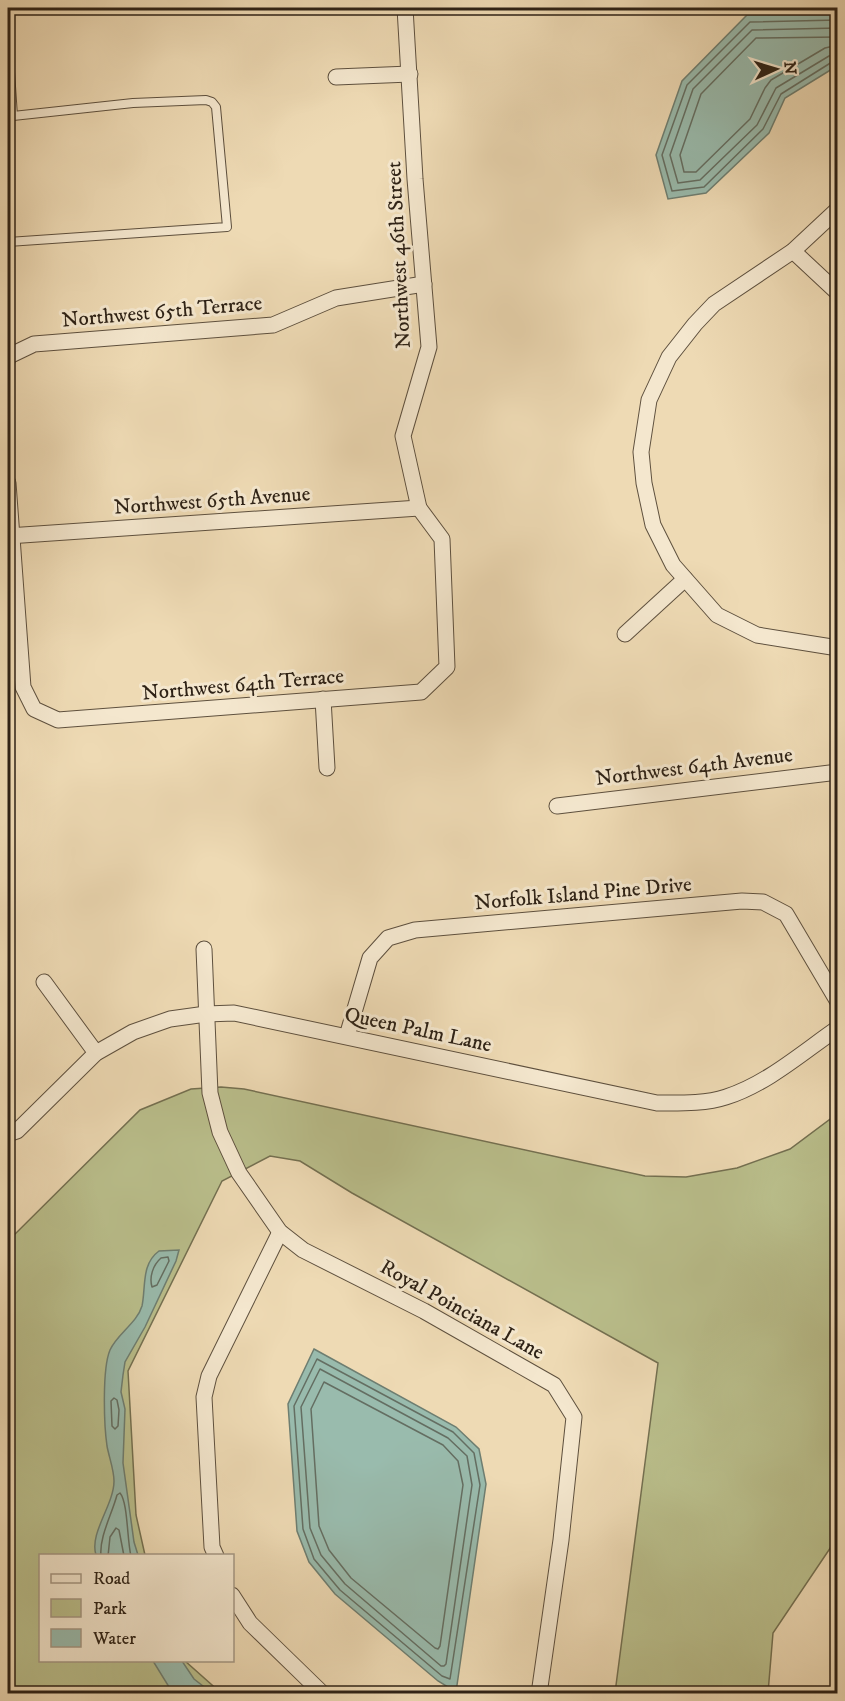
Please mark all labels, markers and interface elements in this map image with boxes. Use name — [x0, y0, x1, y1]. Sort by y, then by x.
north arrow — [746, 39, 806, 99]
text: N — [780, 61, 800, 75]
street label: Northwest 46th Street — [381, 160, 417, 349]
street label: Northwest 65th Terrace — [61, 290, 264, 334]
street label: Northwest 65th Avenue — [113, 481, 311, 521]
street label: Northwest 64th Terrace — [141, 663, 345, 707]
street label: Northwest 64th Avenue — [594, 742, 794, 792]
street label: Norfolk Island Pine Drive — [473, 872, 693, 916]
street label: Queen Palm Lane — [342, 1002, 494, 1058]
street label: Royal Poinciana Lane — [375, 1254, 549, 1366]
legend — [39, 1554, 234, 1662]
text: Road — [93, 1568, 130, 1590]
text: Park — [93, 1598, 127, 1620]
text: Water — [92, 1628, 136, 1650]

